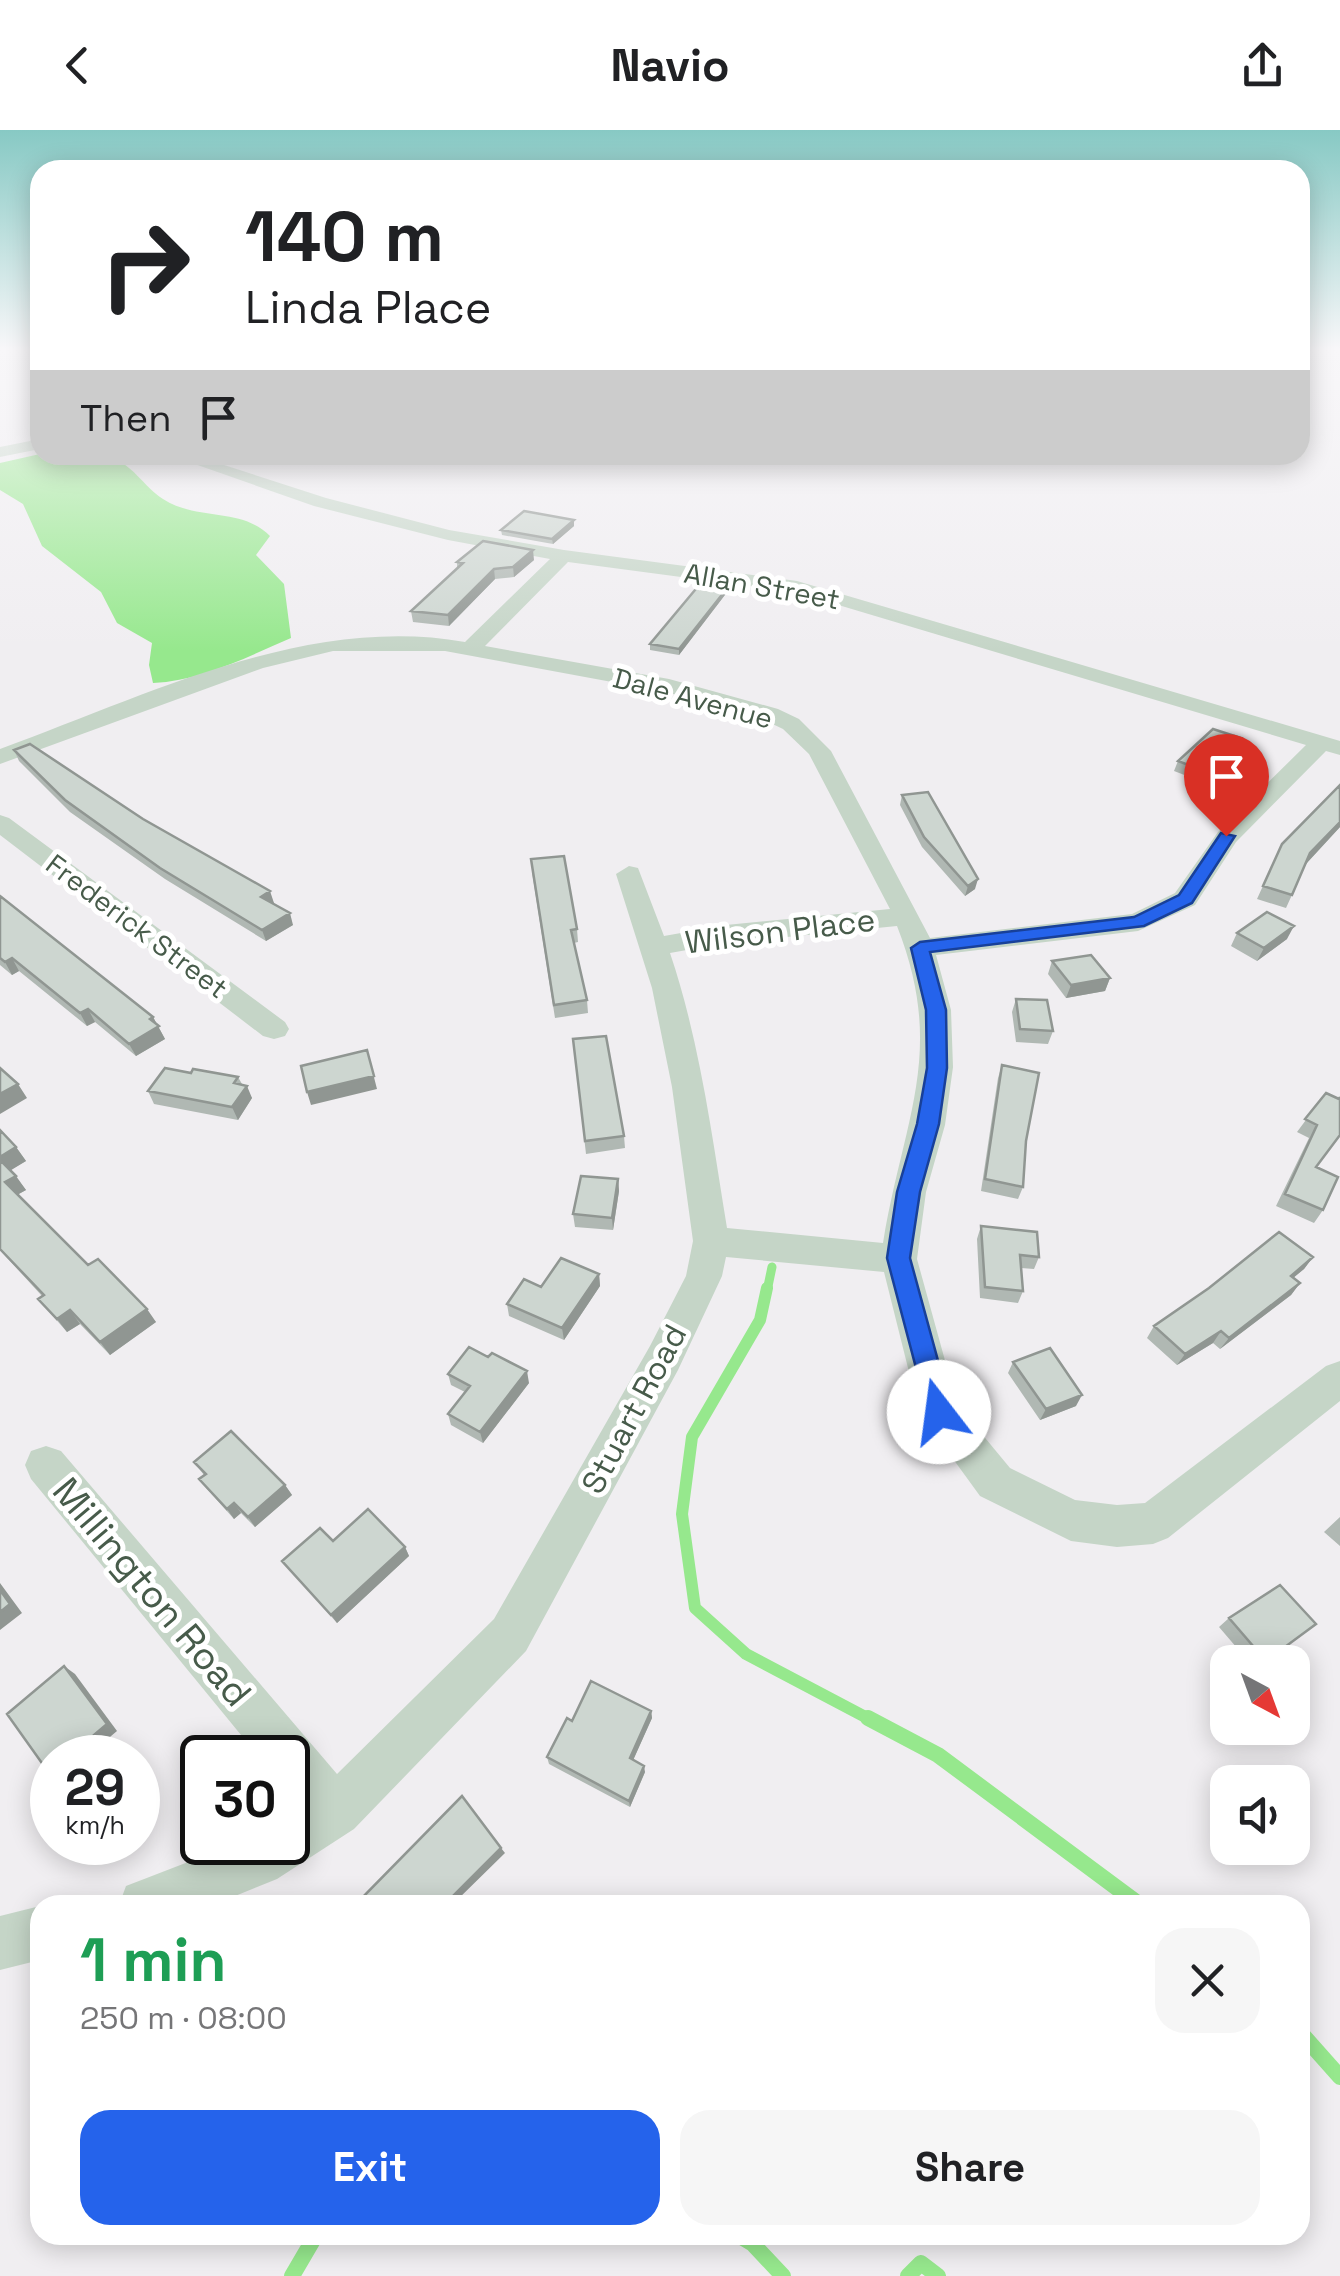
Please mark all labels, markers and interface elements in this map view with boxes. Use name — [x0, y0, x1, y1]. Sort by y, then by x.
text: Navio — [610, 37, 730, 94]
icon: back — [50, 38, 105, 93]
icon: share — [1235, 38, 1290, 93]
text: 140 m — [245, 192, 444, 281]
icon: right — [80, 200, 210, 330]
text: Linda Place — [245, 279, 492, 336]
icon: arrive — [191, 390, 246, 445]
text: Then — [80, 394, 171, 442]
street label: Allan Street — [681, 555, 843, 617]
street label: Dale Avenue — [609, 659, 777, 737]
pin — [1184, 734, 1269, 837]
icon: arrive — [1199, 749, 1254, 804]
street label: Frederick Street — [39, 846, 235, 1006]
street label: Wilson Place — [683, 899, 877, 963]
street label: Stuart Road — [573, 1318, 695, 1500]
position arrow — [887, 1360, 991, 1464]
street label: Millington Road — [42, 1468, 262, 1716]
north arrow — [1210, 1645, 1310, 1745]
map controls — [1210, 1645, 1310, 1865]
speed limit sign: 30 — [180, 1735, 310, 1865]
text: 29 — [65, 1756, 125, 1820]
button: sound — [1210, 1765, 1310, 1865]
text: km/h — [65, 1809, 125, 1841]
text: 1 min — [80, 1922, 227, 1999]
button: close — [1155, 1928, 1260, 2033]
text: 250 m · 08:00 — [80, 1998, 287, 2038]
button: Exit — [80, 2110, 660, 2225]
button: Share — [680, 2110, 1260, 2225]

